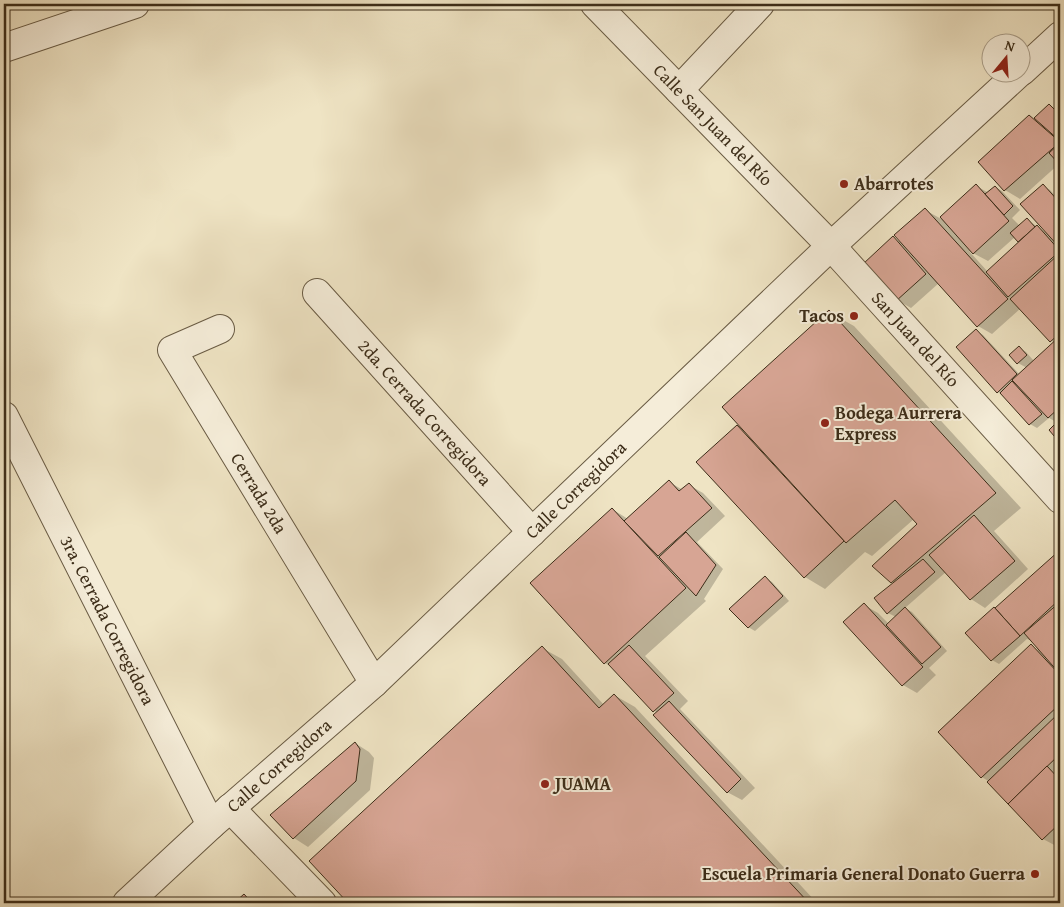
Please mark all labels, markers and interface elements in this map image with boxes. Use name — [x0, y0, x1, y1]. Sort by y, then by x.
north arrow — [982, 32, 1032, 82]
text: N — [1002, 35, 1018, 57]
street label: Calle San Juan del Río — [647, 57, 780, 192]
place label: Abarrotes — [854, 170, 934, 197]
marker: Abarrotes — [838, 178, 850, 190]
street label: San Juan del Río — [865, 285, 967, 393]
place label: Tacos — [799, 302, 844, 329]
marker: Tacos — [848, 310, 860, 322]
street label: 2da. Cerrada Corregidora — [352, 333, 499, 492]
place label: Bodega Aurrera Express — [835, 399, 963, 447]
marker: Bodega Aurrera Express — [819, 417, 831, 429]
street label: Calle Corregidora — [519, 434, 633, 545]
street label: Cerrada 2da — [224, 447, 295, 539]
street label: 3ra. Cerrada Corregidora — [54, 531, 162, 710]
street label: Calle Corregidora — [220, 712, 338, 819]
place label: JUAMA — [552, 770, 611, 797]
marker: JUAMA — [539, 778, 551, 790]
place label: Escuela Primaria General Donato Guerra — [702, 860, 1026, 887]
marker: Escuela Primaria General Donato Guerra — [1029, 868, 1041, 880]

